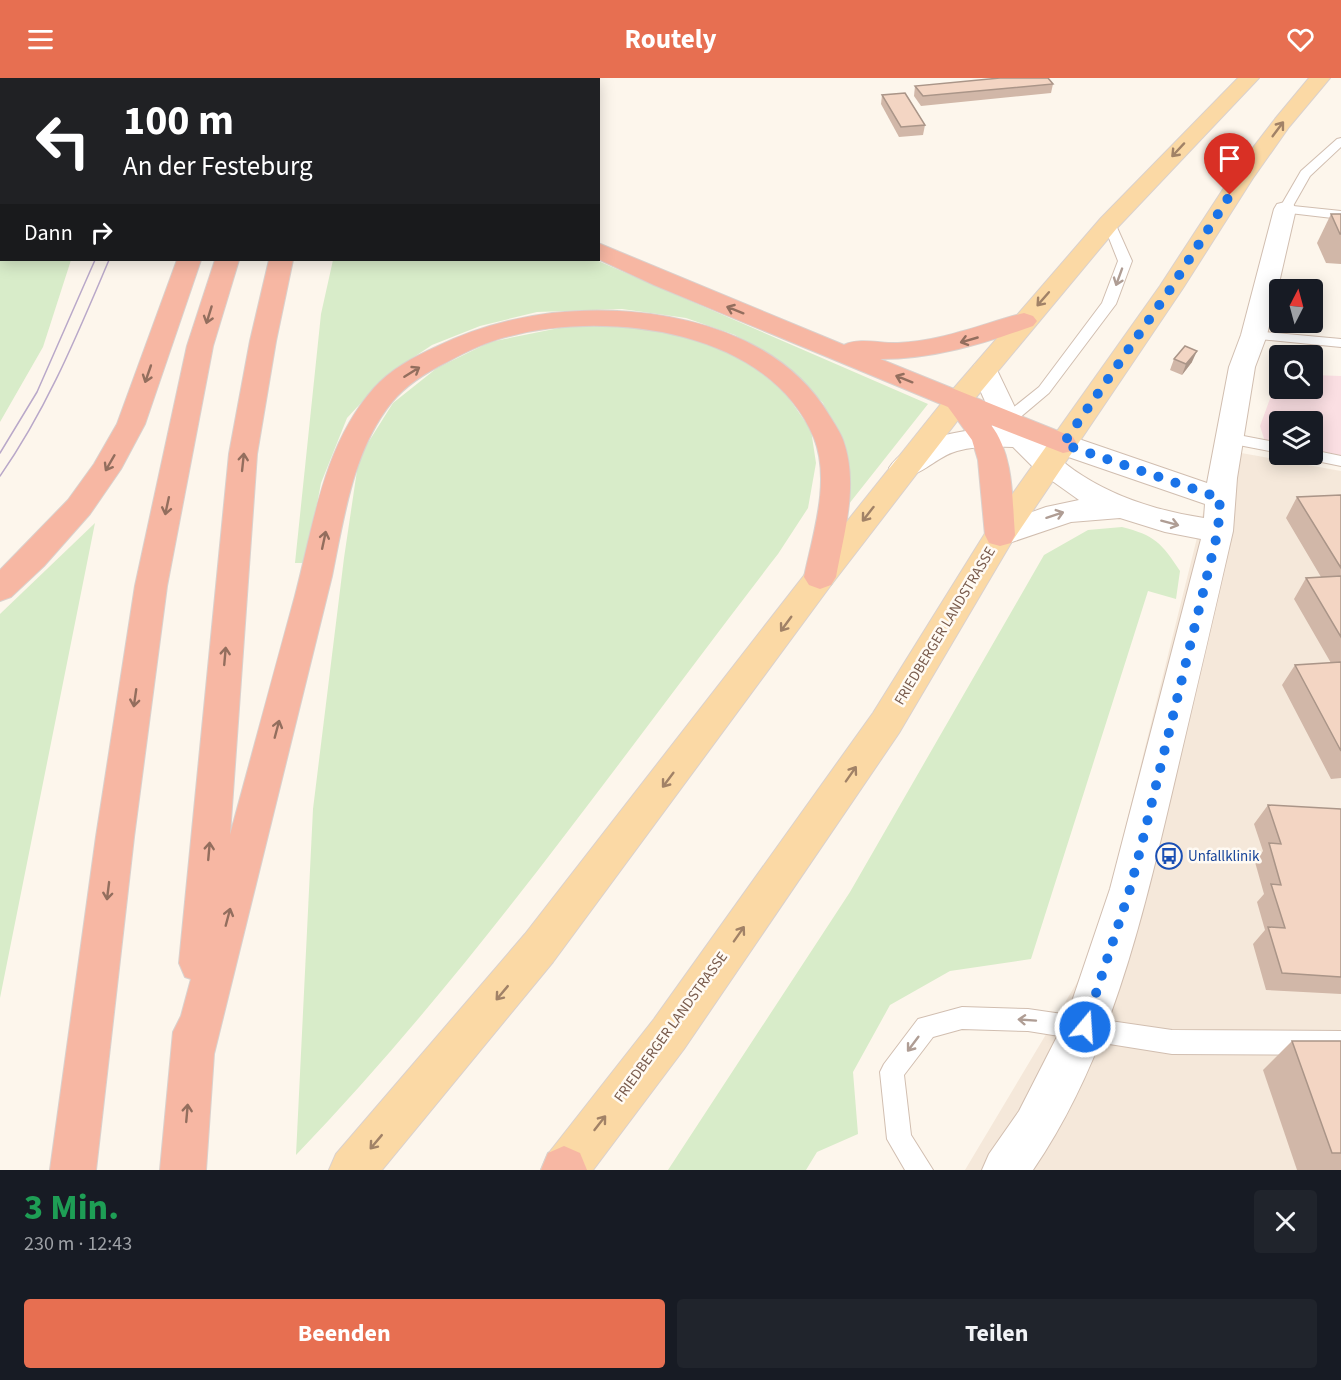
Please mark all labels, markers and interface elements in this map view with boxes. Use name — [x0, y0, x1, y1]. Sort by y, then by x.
text: Routely — [624, 20, 717, 59]
icon: menu — [24, 23, 57, 56]
icon: heart — [1284, 23, 1317, 56]
text: 100 m — [123, 91, 234, 151]
icon: left — [24, 102, 102, 180]
one-way arrow — [1271, 121, 1284, 137]
pin — [1204, 133, 1255, 195]
one-way arrow — [1171, 142, 1186, 157]
icon: arrive — [1213, 142, 1246, 175]
text: An der Festeburg — [123, 147, 313, 186]
icon: right — [85, 216, 118, 249]
text: Dann — [24, 217, 73, 249]
one-way arrow — [1112, 268, 1123, 286]
north arrow — [1269, 279, 1323, 333]
map controls — [1269, 279, 1323, 465]
one-way arrow — [1037, 291, 1050, 307]
one-way arrow — [726, 304, 745, 315]
one-way arrow — [203, 305, 214, 324]
one-way arrow — [960, 335, 979, 346]
button: search — [1269, 345, 1323, 399]
one-way arrow — [142, 364, 153, 383]
one-way arrow — [403, 365, 420, 378]
one-way arrow — [895, 373, 914, 384]
button: layers — [1269, 411, 1323, 465]
one-way arrow — [238, 453, 249, 473]
one-way arrow — [103, 454, 115, 471]
one-way arrow — [161, 495, 172, 515]
one-way arrow — [862, 506, 875, 522]
one-way arrow — [1045, 509, 1064, 520]
one-way arrow — [1160, 518, 1179, 529]
one-way arrow — [319, 530, 331, 549]
street label: FRIEDBERGER LANDSTRASSE — [889, 543, 1001, 709]
one-way arrow — [779, 616, 792, 632]
one-way arrow — [220, 647, 231, 667]
one-way arrow — [129, 687, 140, 707]
one-way arrow — [271, 720, 283, 739]
one-way arrow — [845, 767, 857, 783]
one-way arrow — [662, 771, 675, 787]
one-way arrow — [204, 841, 215, 861]
bus stop icon: Unfallklinik — [1154, 841, 1184, 871]
place label: Unfallklinik — [1188, 846, 1260, 867]
one-way arrow — [102, 881, 113, 900]
one-way arrow — [222, 908, 234, 927]
one-way arrow — [733, 927, 745, 943]
street label: FRIEDBERGER LANDSTRASSE — [609, 947, 733, 1107]
one-way arrow — [495, 985, 508, 1001]
position arrow — [1053, 995, 1117, 1059]
one-way arrow — [1017, 1014, 1037, 1025]
one-way arrow — [907, 1036, 919, 1052]
one-way arrow — [182, 1103, 193, 1123]
one-way arrow — [594, 1115, 607, 1131]
one-way arrow — [369, 1134, 383, 1149]
text: 3 Min. — [24, 1182, 119, 1233]
button: close — [1254, 1190, 1317, 1253]
text: 230 m · 12:43 — [24, 1230, 132, 1258]
button: Beenden — [24, 1299, 665, 1368]
button: Teilen — [677, 1299, 1317, 1368]

